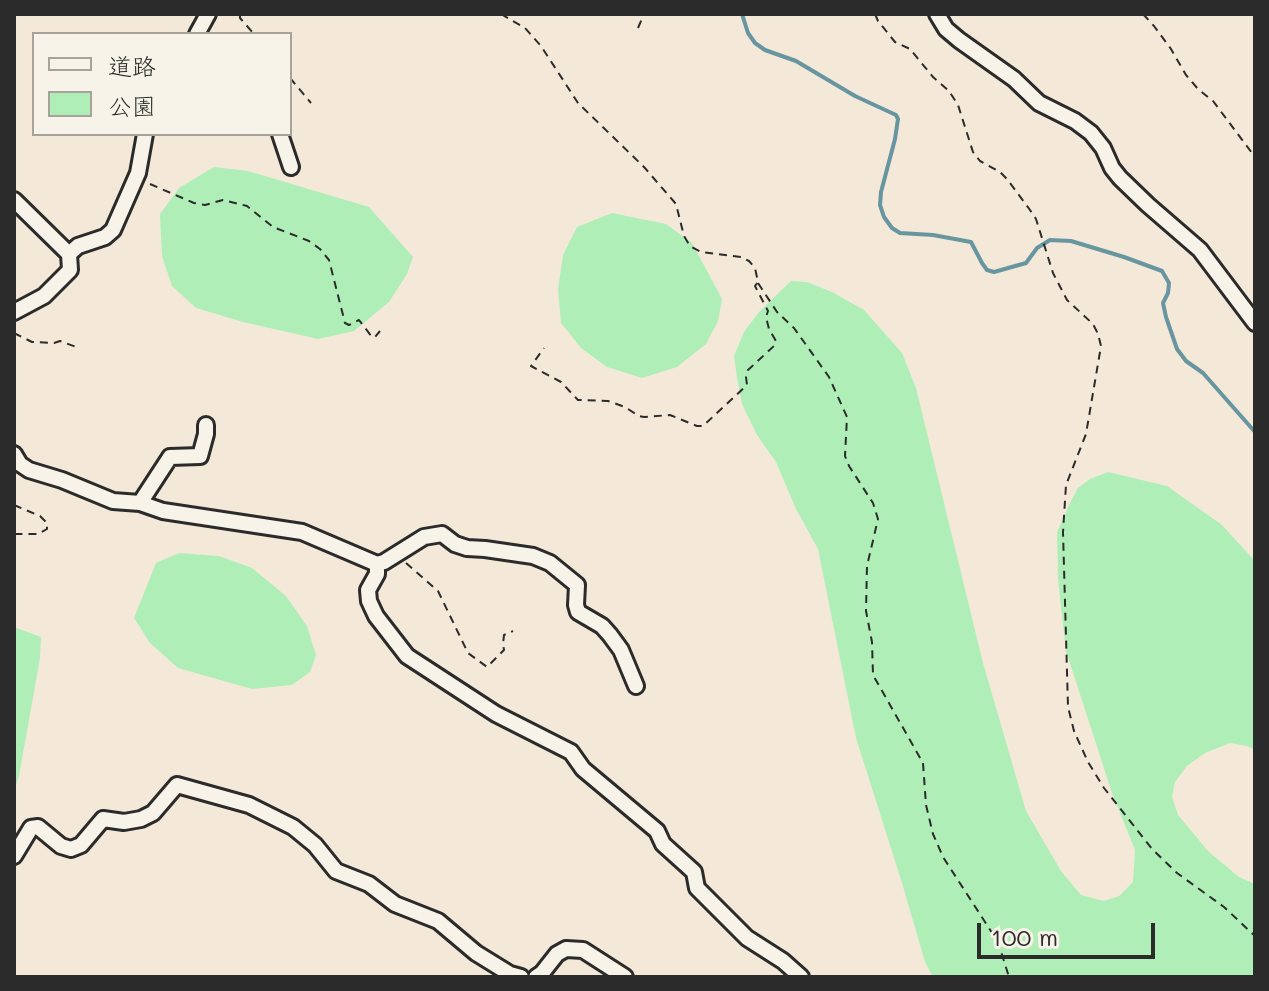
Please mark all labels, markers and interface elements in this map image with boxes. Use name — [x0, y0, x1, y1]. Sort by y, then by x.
legend — [32, 32, 292, 136]
text: 道路 — [108, 50, 156, 81]
text: 公園 — [108, 90, 156, 121]
scale bar — [981, 907, 1159, 957]
text: 100 m — [991, 921, 1058, 952]

